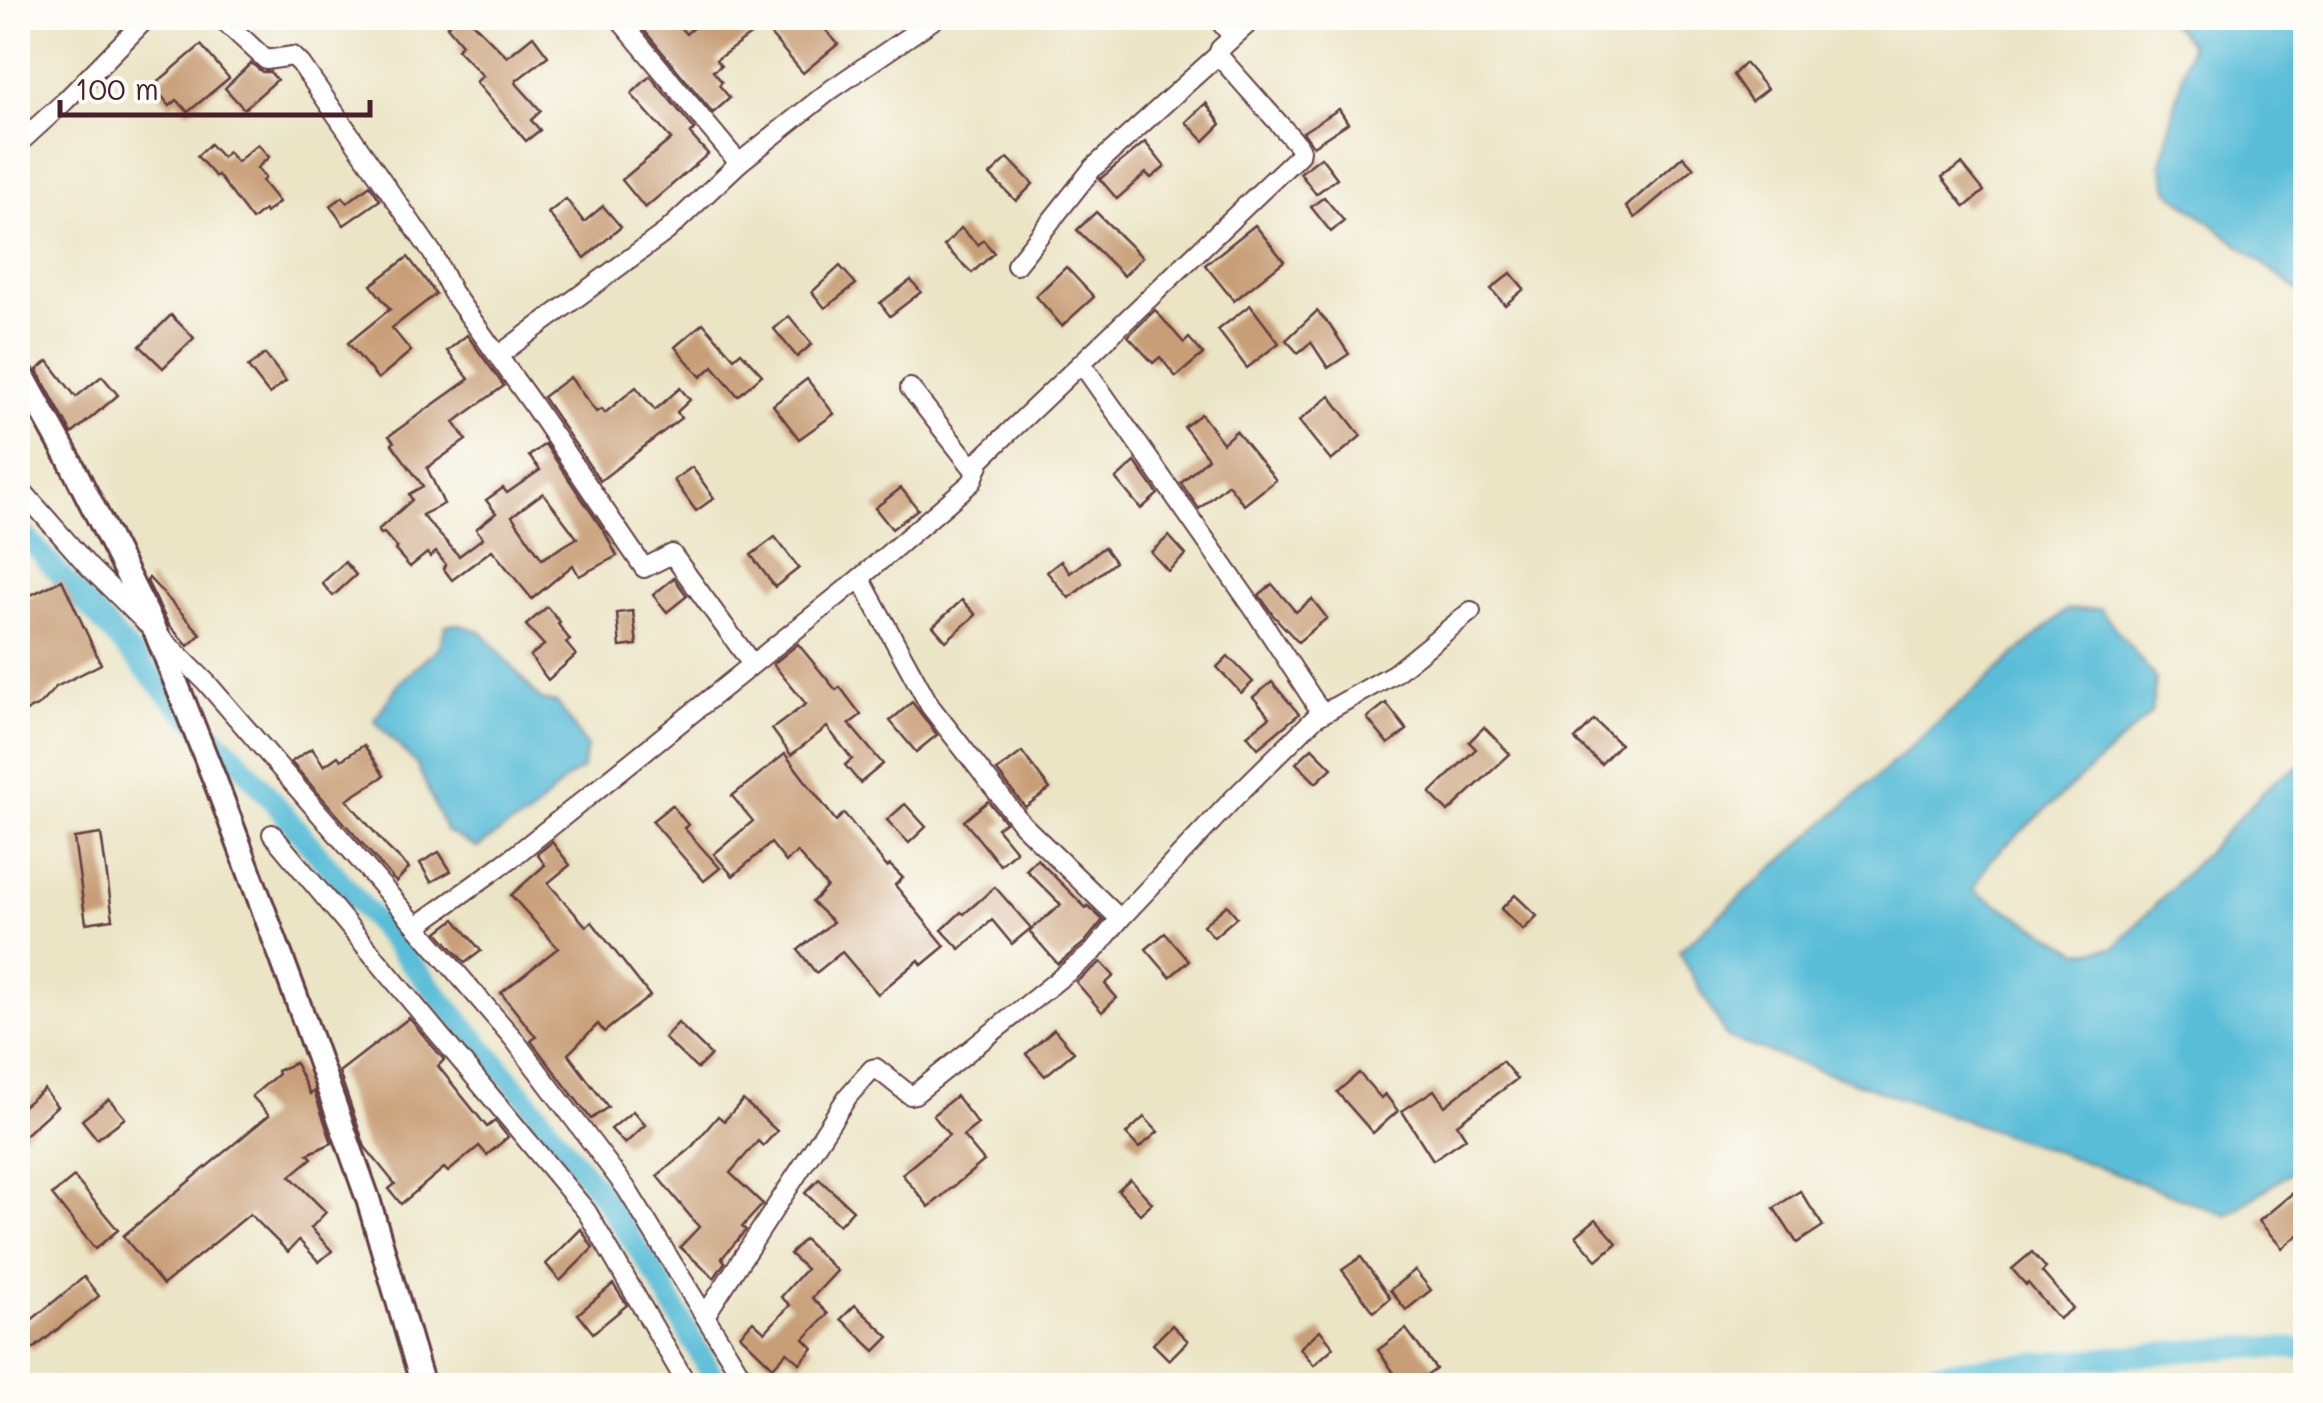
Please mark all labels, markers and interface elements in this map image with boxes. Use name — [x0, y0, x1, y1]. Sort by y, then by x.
scale bar — [60, 55, 370, 117]
text: 100 m — [75, 68, 159, 108]

